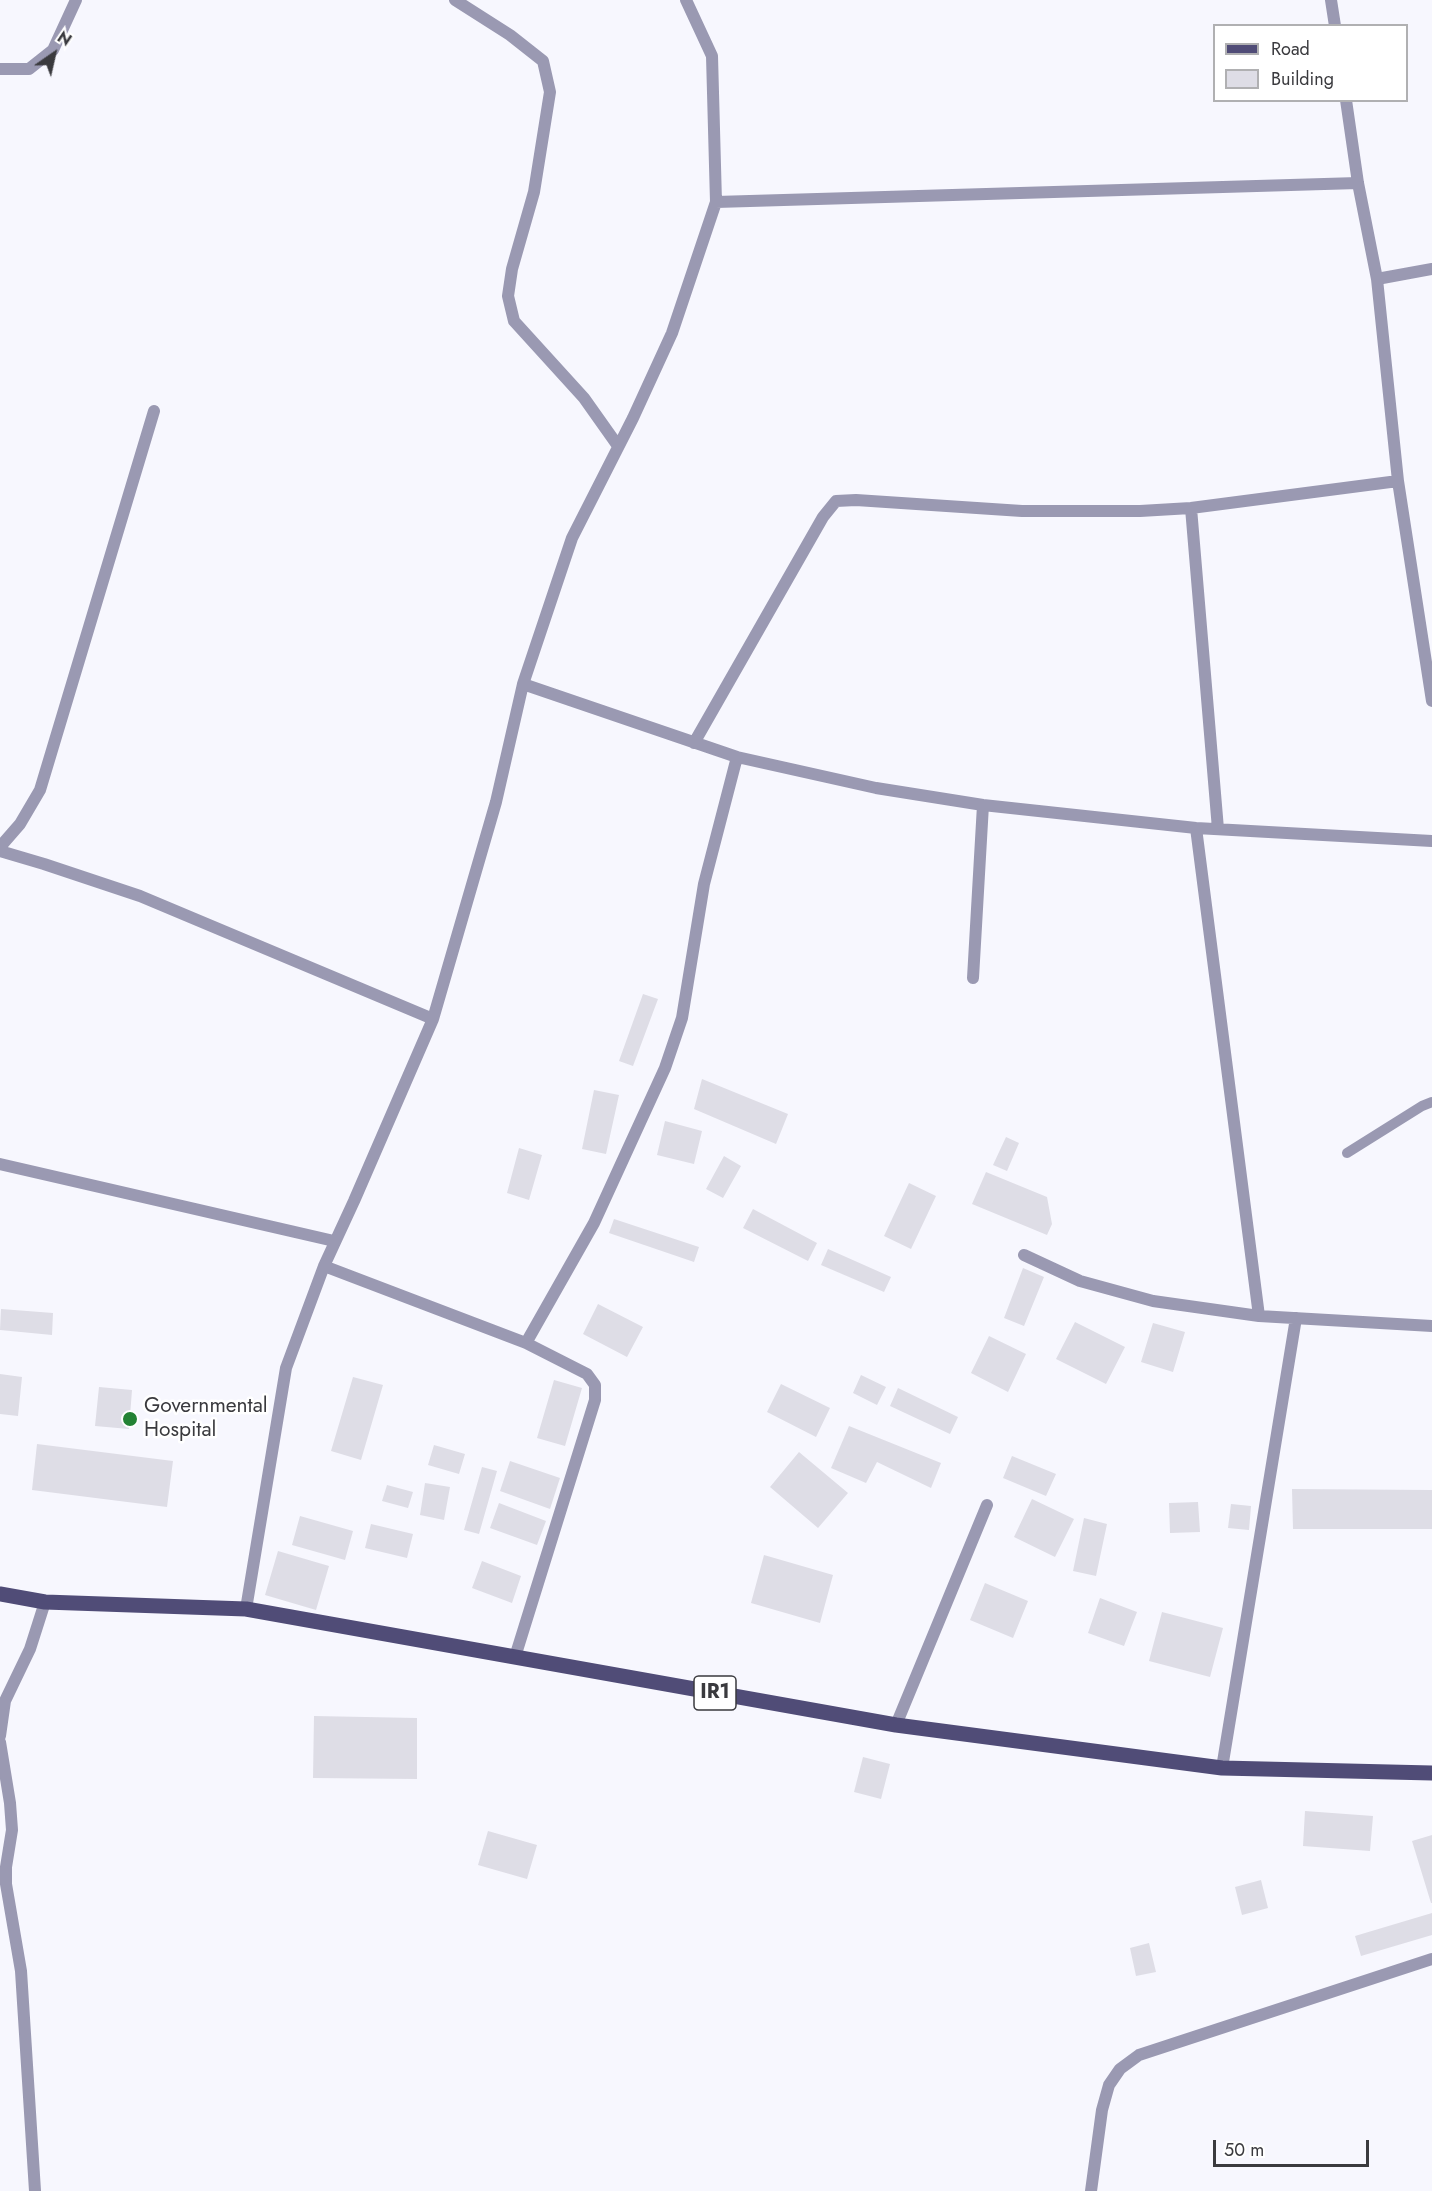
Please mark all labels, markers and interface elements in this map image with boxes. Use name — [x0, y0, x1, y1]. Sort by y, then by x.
north arrow — [24, 24, 84, 84]
legend — [1213, 24, 1408, 102]
text: N — [53, 26, 76, 52]
text: Road — [1271, 36, 1310, 62]
text: Building — [1271, 66, 1334, 92]
place label: Governmental Hospital — [144, 1394, 268, 1444]
marker: Governmental Hospital — [121, 1410, 139, 1428]
road number: IR1 — [694, 1676, 736, 1710]
scale bar — [1216, 2128, 1372, 2166]
text: 50 m — [1224, 2137, 1264, 2163]

